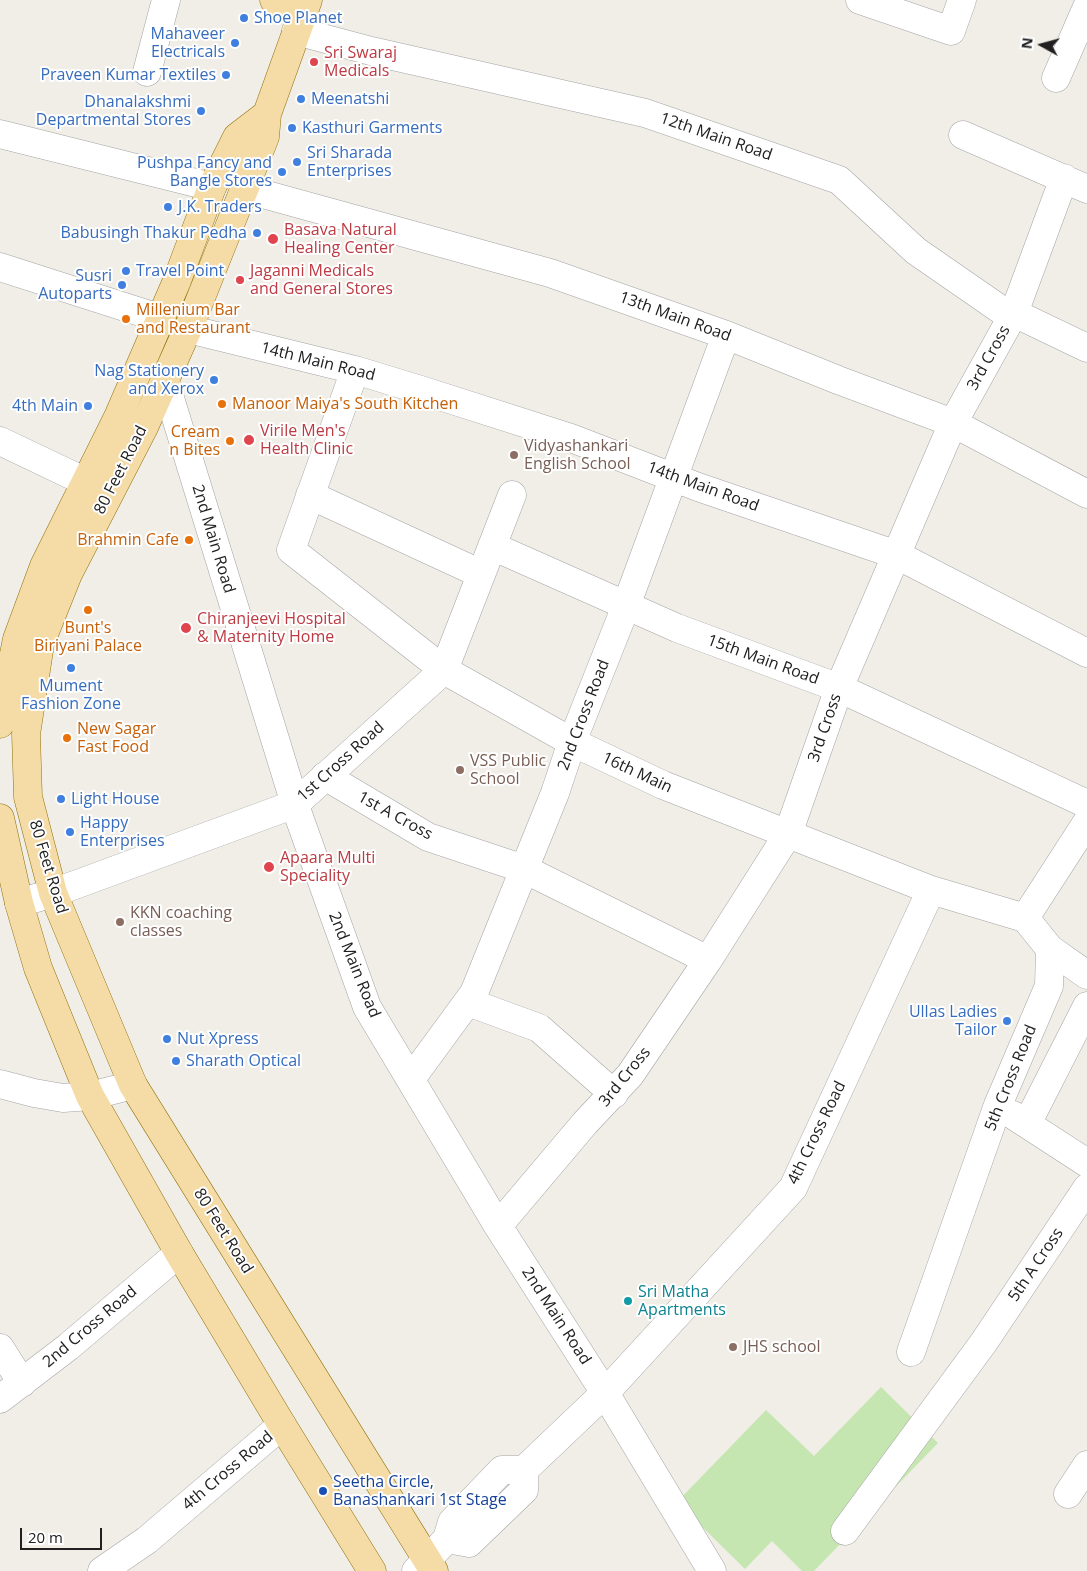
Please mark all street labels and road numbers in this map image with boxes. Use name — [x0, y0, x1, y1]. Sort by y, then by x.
street label: 12th Main Road — [657, 109, 775, 165]
street label: 13th Main Road — [617, 288, 733, 346]
street label: 3rd Cross — [963, 322, 1015, 394]
street label: 14th Main Road — [259, 338, 377, 386]
street label: 80 Feet Road — [90, 423, 152, 517]
street label: 14th Main Road — [645, 458, 761, 516]
street label: 2nd Main Road — [187, 482, 239, 596]
street label: 15th Main Road — [705, 631, 821, 689]
street label: 2nd Cross Road — [554, 657, 614, 773]
street label: 3rd Cross — [804, 691, 846, 765]
street label: 1st Cross Road — [294, 718, 388, 806]
street label: 16th Main — [599, 748, 675, 798]
street label: 1st A Cross — [354, 788, 436, 844]
street label: 80 Feet Road — [25, 818, 71, 916]
street label: 2nd Main Road — [324, 909, 384, 1021]
street label: 5th Cross Road — [981, 1022, 1041, 1134]
street label: 3rd Cross — [595, 1043, 655, 1111]
street label: 4th Cross Road — [784, 1078, 850, 1188]
street label: 80 Feet Road — [189, 1185, 257, 1277]
street label: 5th A Cross — [1004, 1225, 1068, 1305]
street label: 2nd Main Road — [517, 1264, 595, 1368]
street label: 2nd Cross Road — [39, 1282, 141, 1372]
street label: 4th Cross Road — [179, 1427, 277, 1515]

